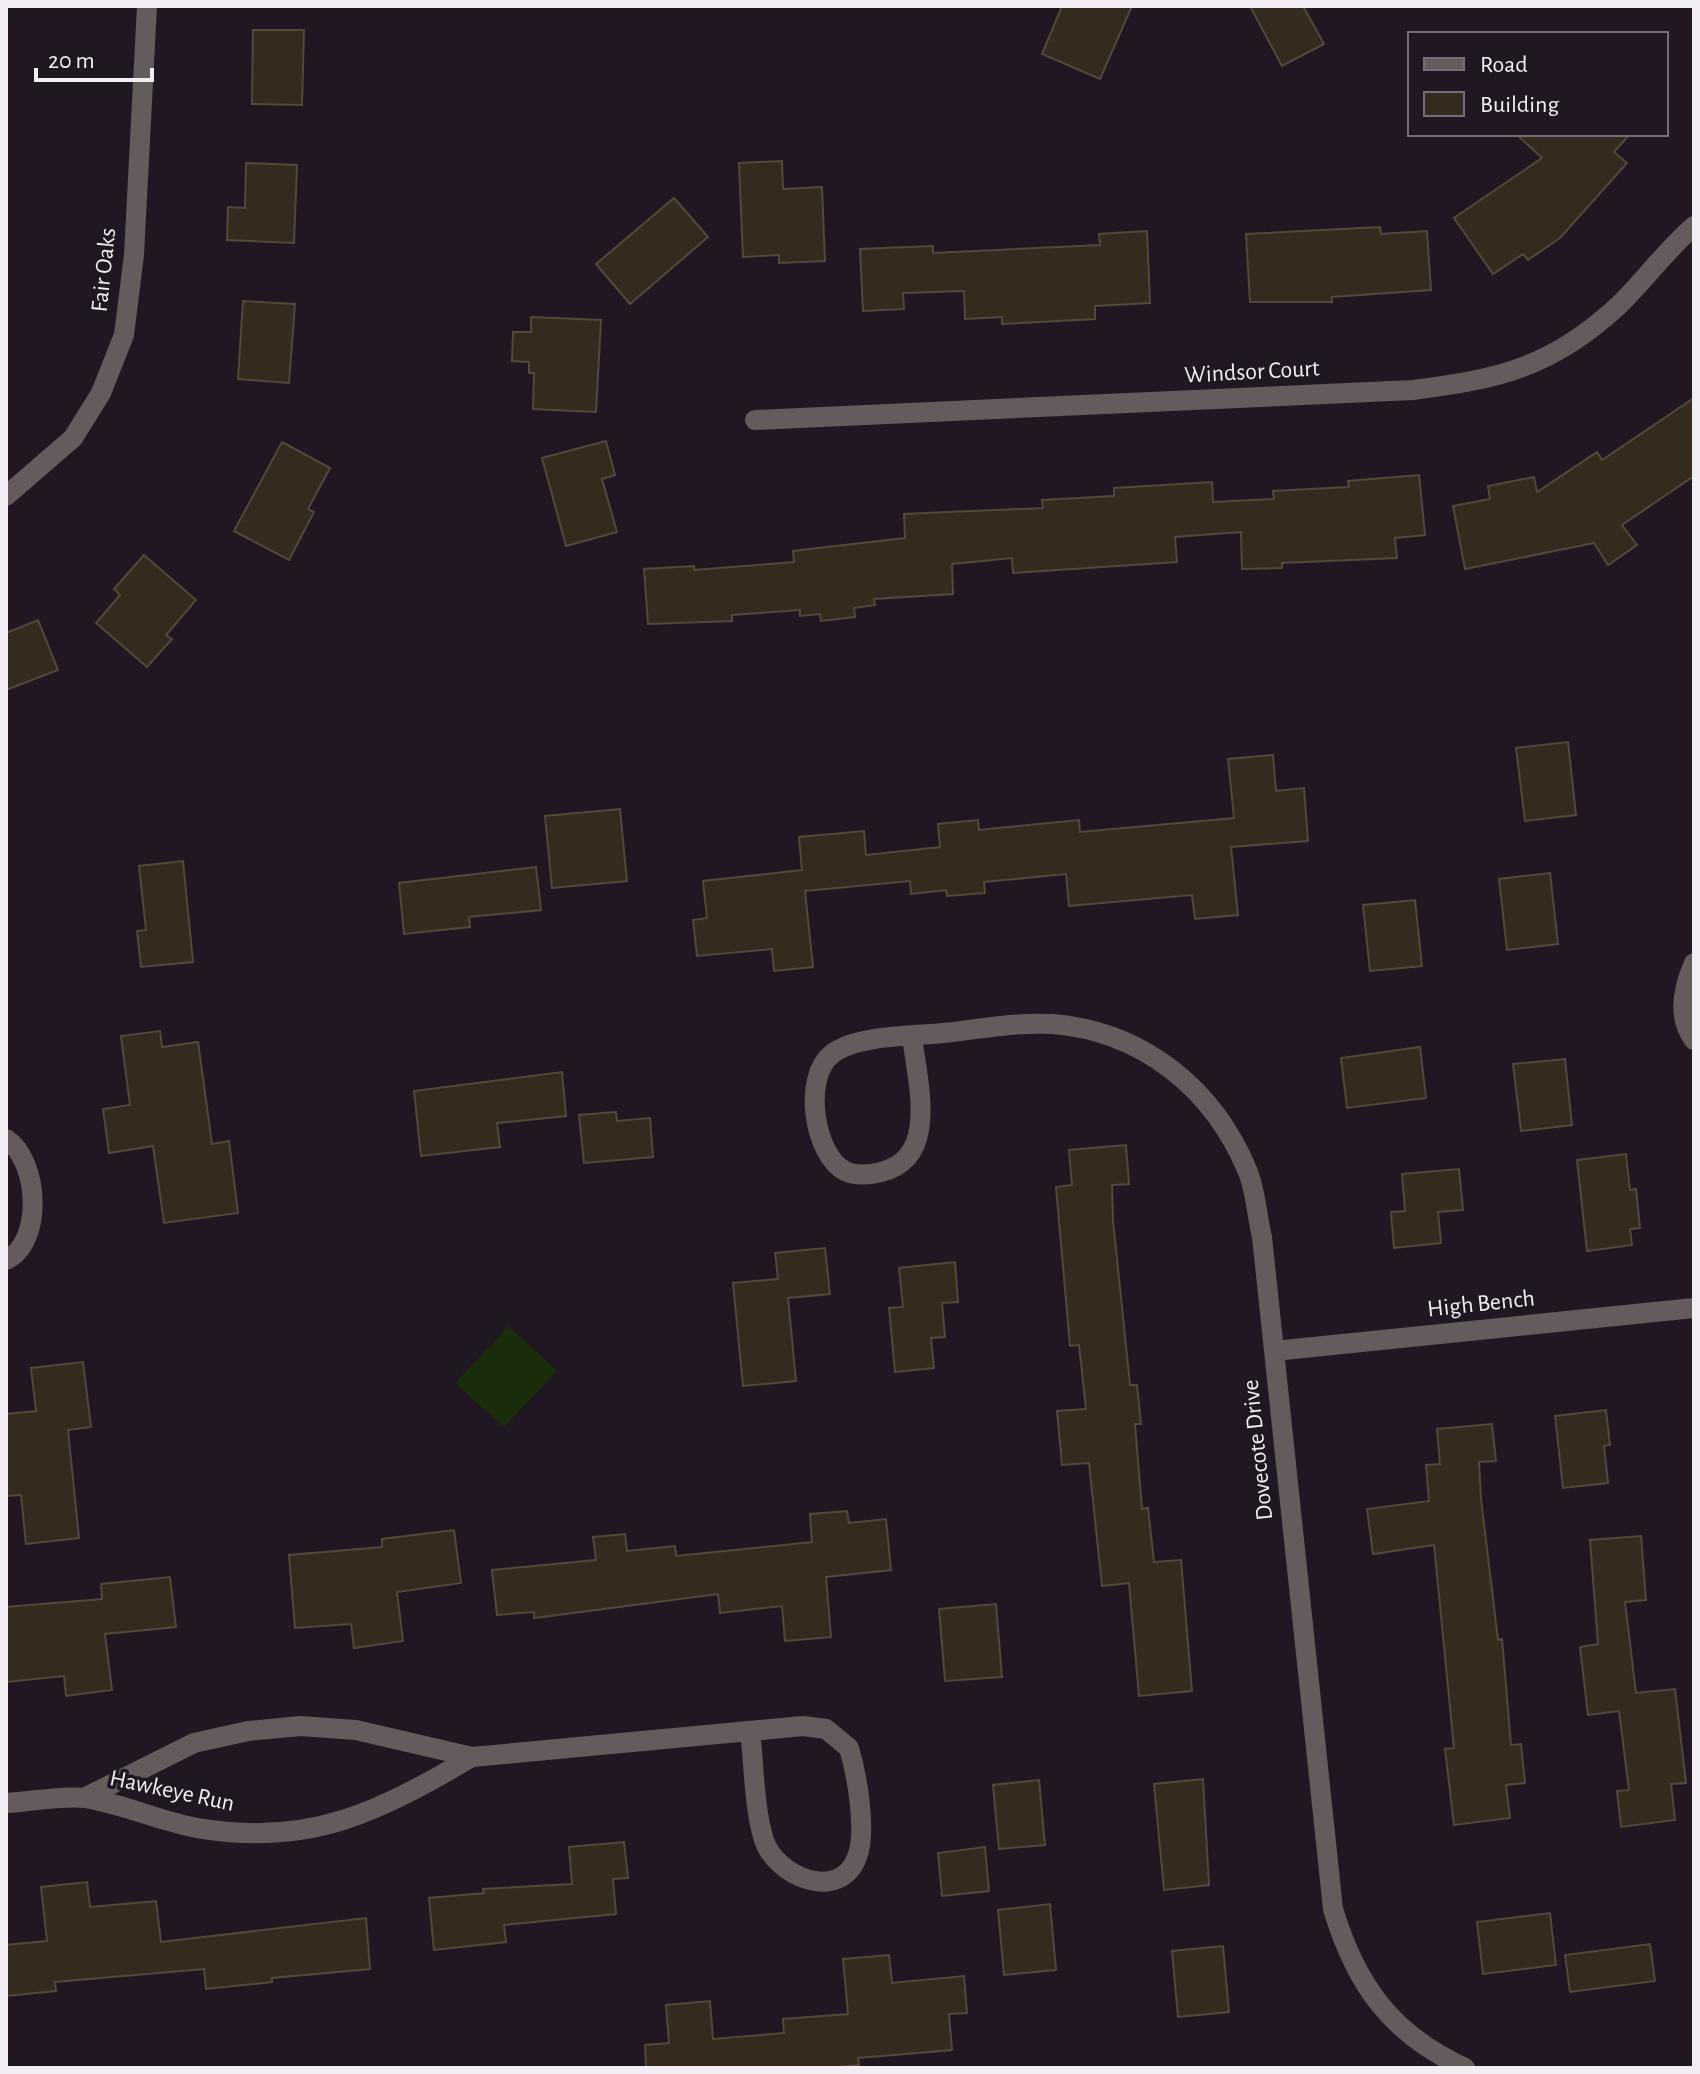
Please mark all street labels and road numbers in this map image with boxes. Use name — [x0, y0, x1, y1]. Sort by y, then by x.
street label: Fair Oaks — [88, 227, 120, 313]
street label: Windsor Court — [1184, 356, 1321, 388]
street label: High Bench — [1426, 1286, 1536, 1322]
street label: Dovecote Drive — [1239, 1379, 1277, 1521]
street label: Hawkeye Run — [108, 1766, 236, 1816]

